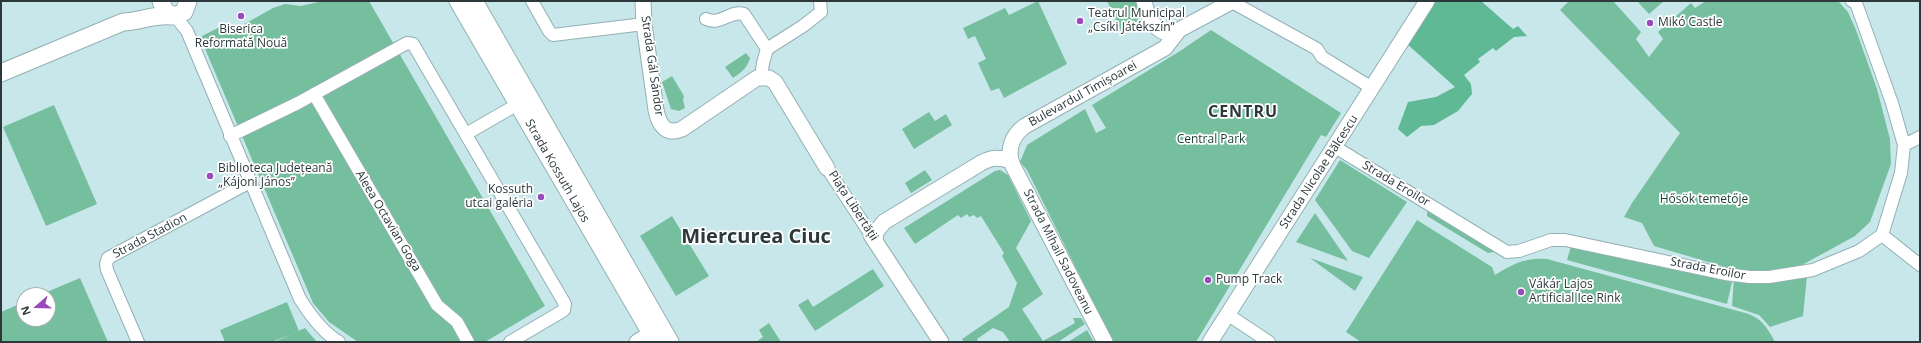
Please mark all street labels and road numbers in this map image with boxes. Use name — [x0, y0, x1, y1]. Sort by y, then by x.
street label: Strada Gál Sándor — [638, 15, 666, 117]
street label: Bulevardul Timișoarei — [1026, 58, 1140, 130]
street label: Strada Nicolae Bălcescu — [1277, 112, 1361, 232]
street label: Strada Kossuth Lajos — [522, 117, 592, 225]
street label: Strada Eroilor — [1359, 158, 1433, 210]
street label: Aleea Octavian Goga — [352, 168, 424, 274]
street label: Piața Libertății — [825, 168, 881, 244]
street label: Strada Mihail Sadoveanu — [1020, 187, 1096, 317]
street label: Strada Stadion — [110, 210, 190, 262]
street label: Strada Eroilor — [1669, 255, 1747, 283]

